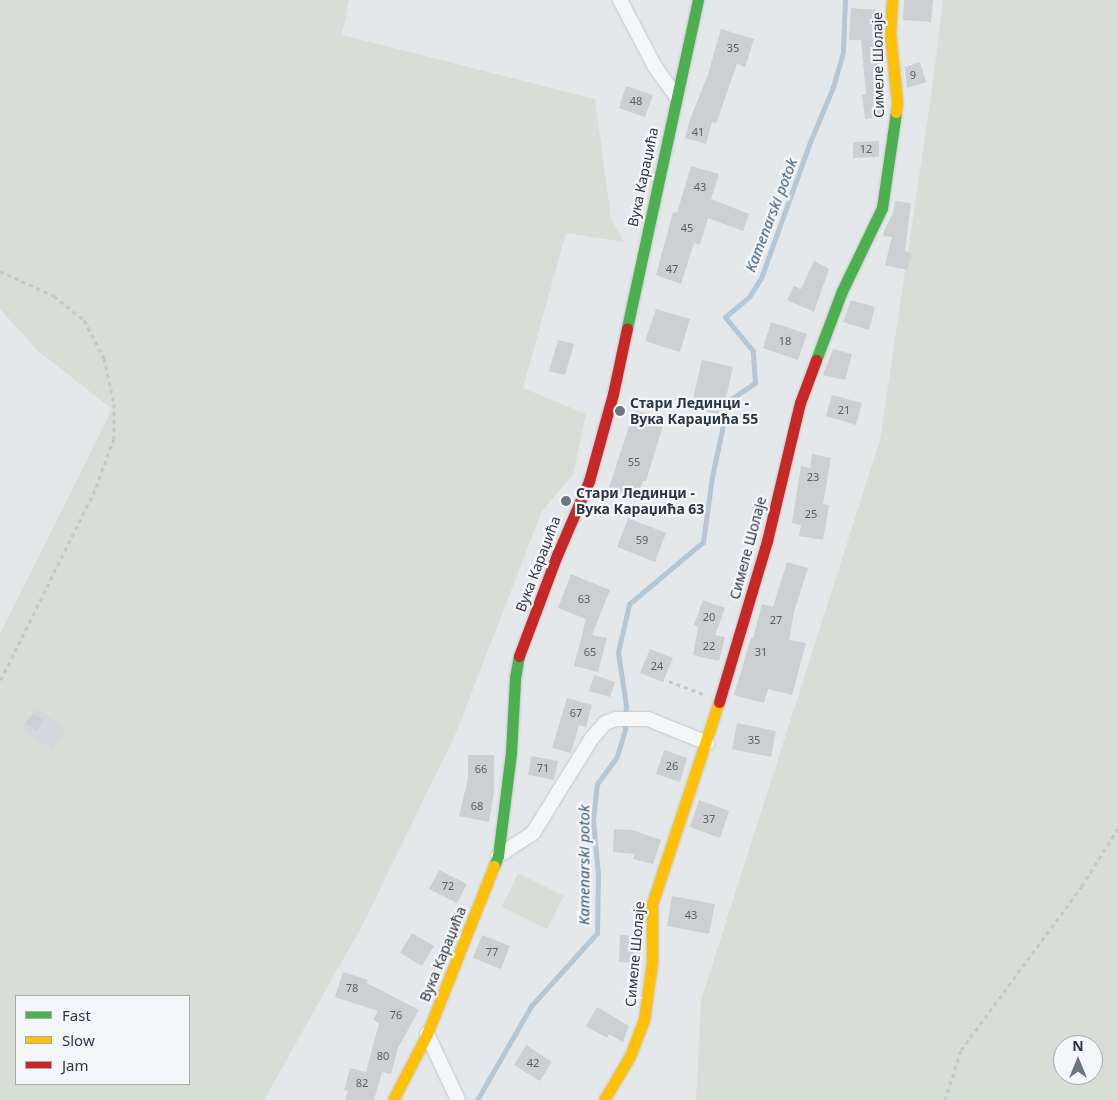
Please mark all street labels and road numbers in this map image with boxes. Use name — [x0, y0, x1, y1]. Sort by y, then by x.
street label: Симеле Шолаје — [869, 12, 887, 118]
street label: Вука Караџића — [624, 126, 662, 228]
street label: Симеле Шолаје — [726, 495, 770, 601]
street label: Вука Караџића — [512, 514, 564, 614]
street label: Симеле Шолаје — [622, 901, 648, 1007]
street label: Вука Караџића — [416, 904, 470, 1004]

